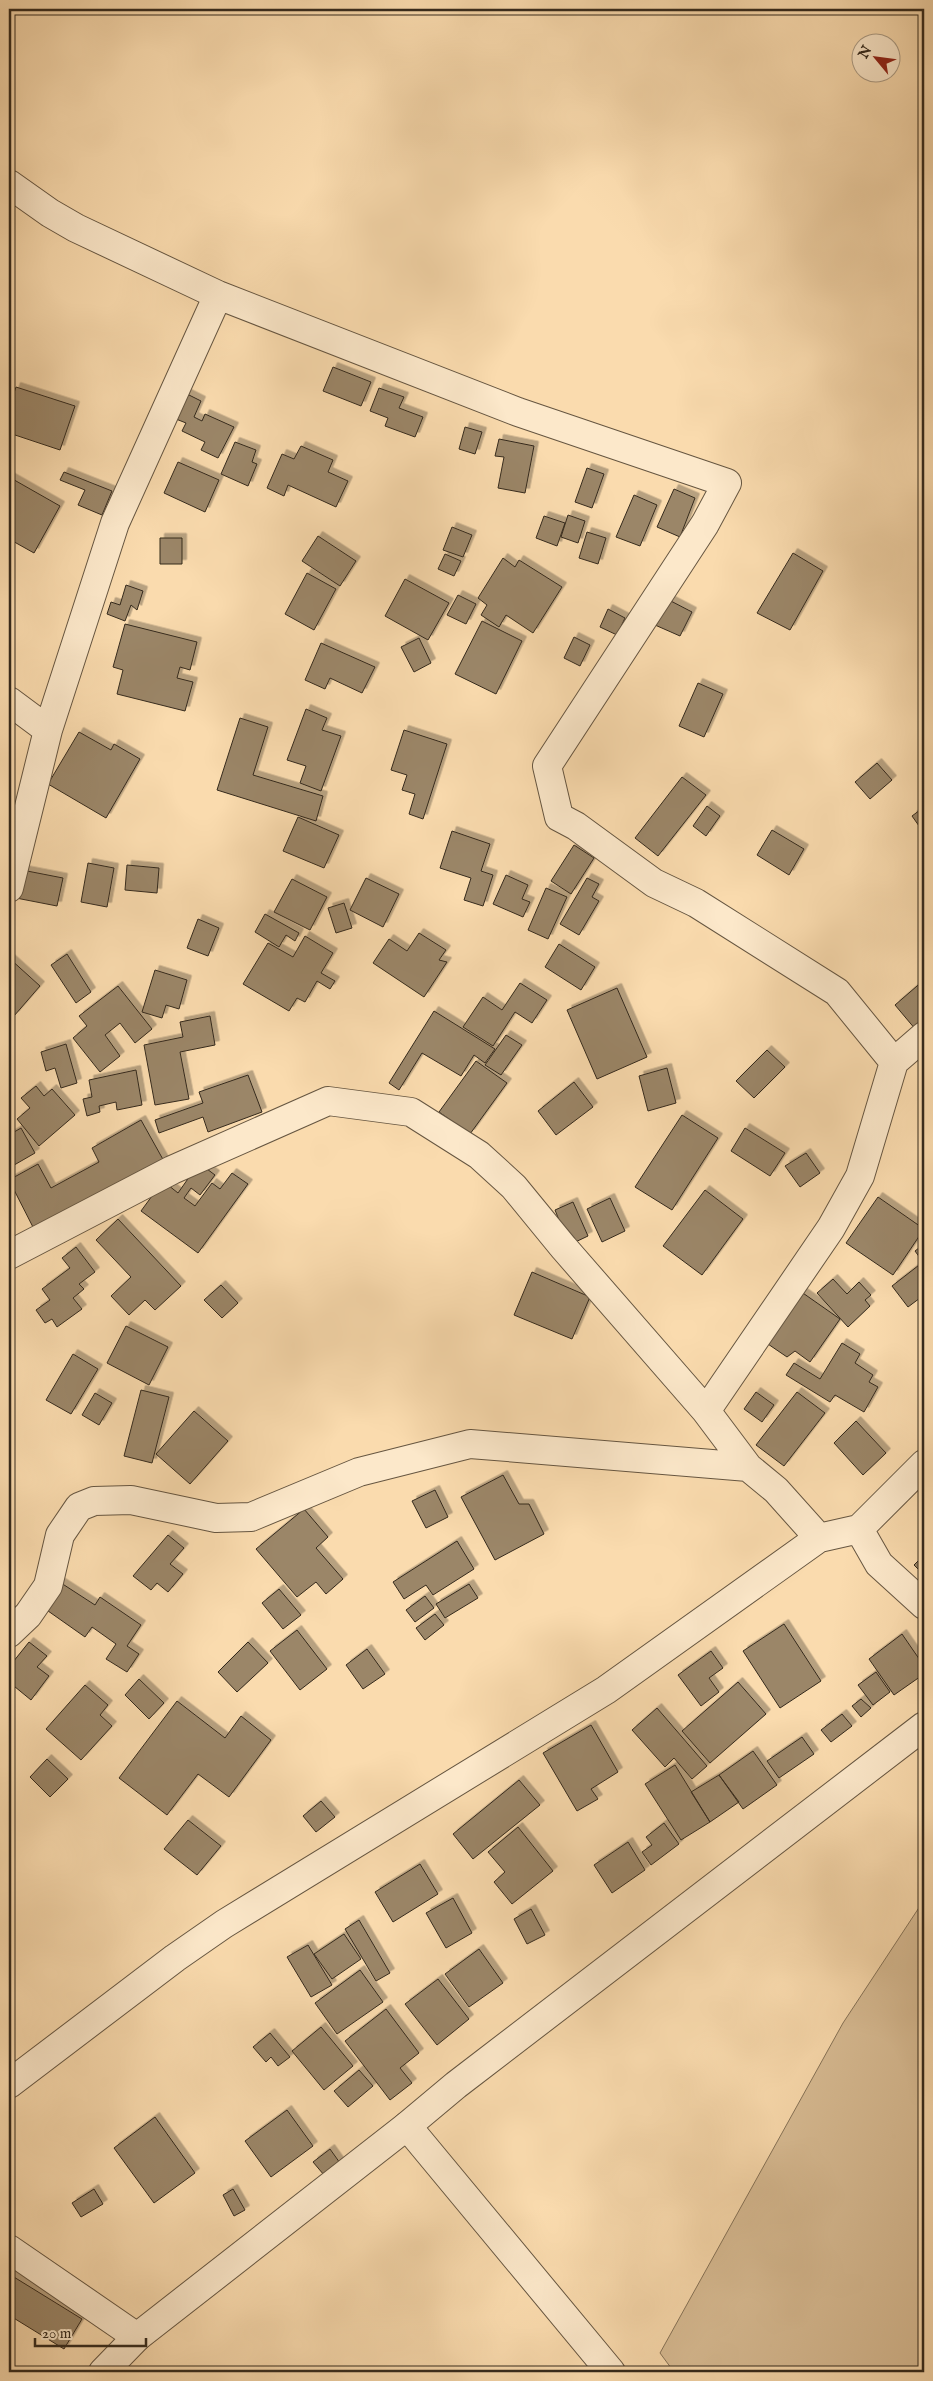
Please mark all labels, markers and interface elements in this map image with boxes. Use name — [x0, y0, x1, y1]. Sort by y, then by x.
north arrow — [850, 32, 900, 82]
text: N — [854, 43, 876, 63]
scale bar — [35, 2316, 146, 2348]
text: 20 m — [42, 2324, 72, 2343]

